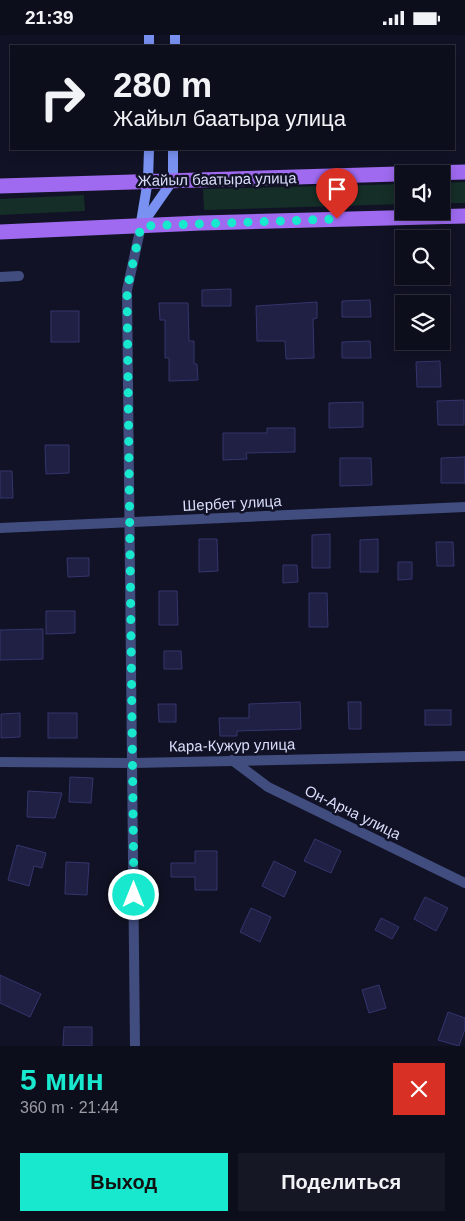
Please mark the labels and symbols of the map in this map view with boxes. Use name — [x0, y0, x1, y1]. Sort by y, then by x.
pin — [316, 168, 358, 219]
street label: Жайыл баатыра улица — [137, 169, 297, 189]
street label: Шербет улица — [182, 492, 283, 514]
street label: Кара-Кужур улица — [169, 735, 296, 755]
street label: Он-Арча улица — [302, 781, 404, 843]
position arrow — [107, 868, 159, 920]

